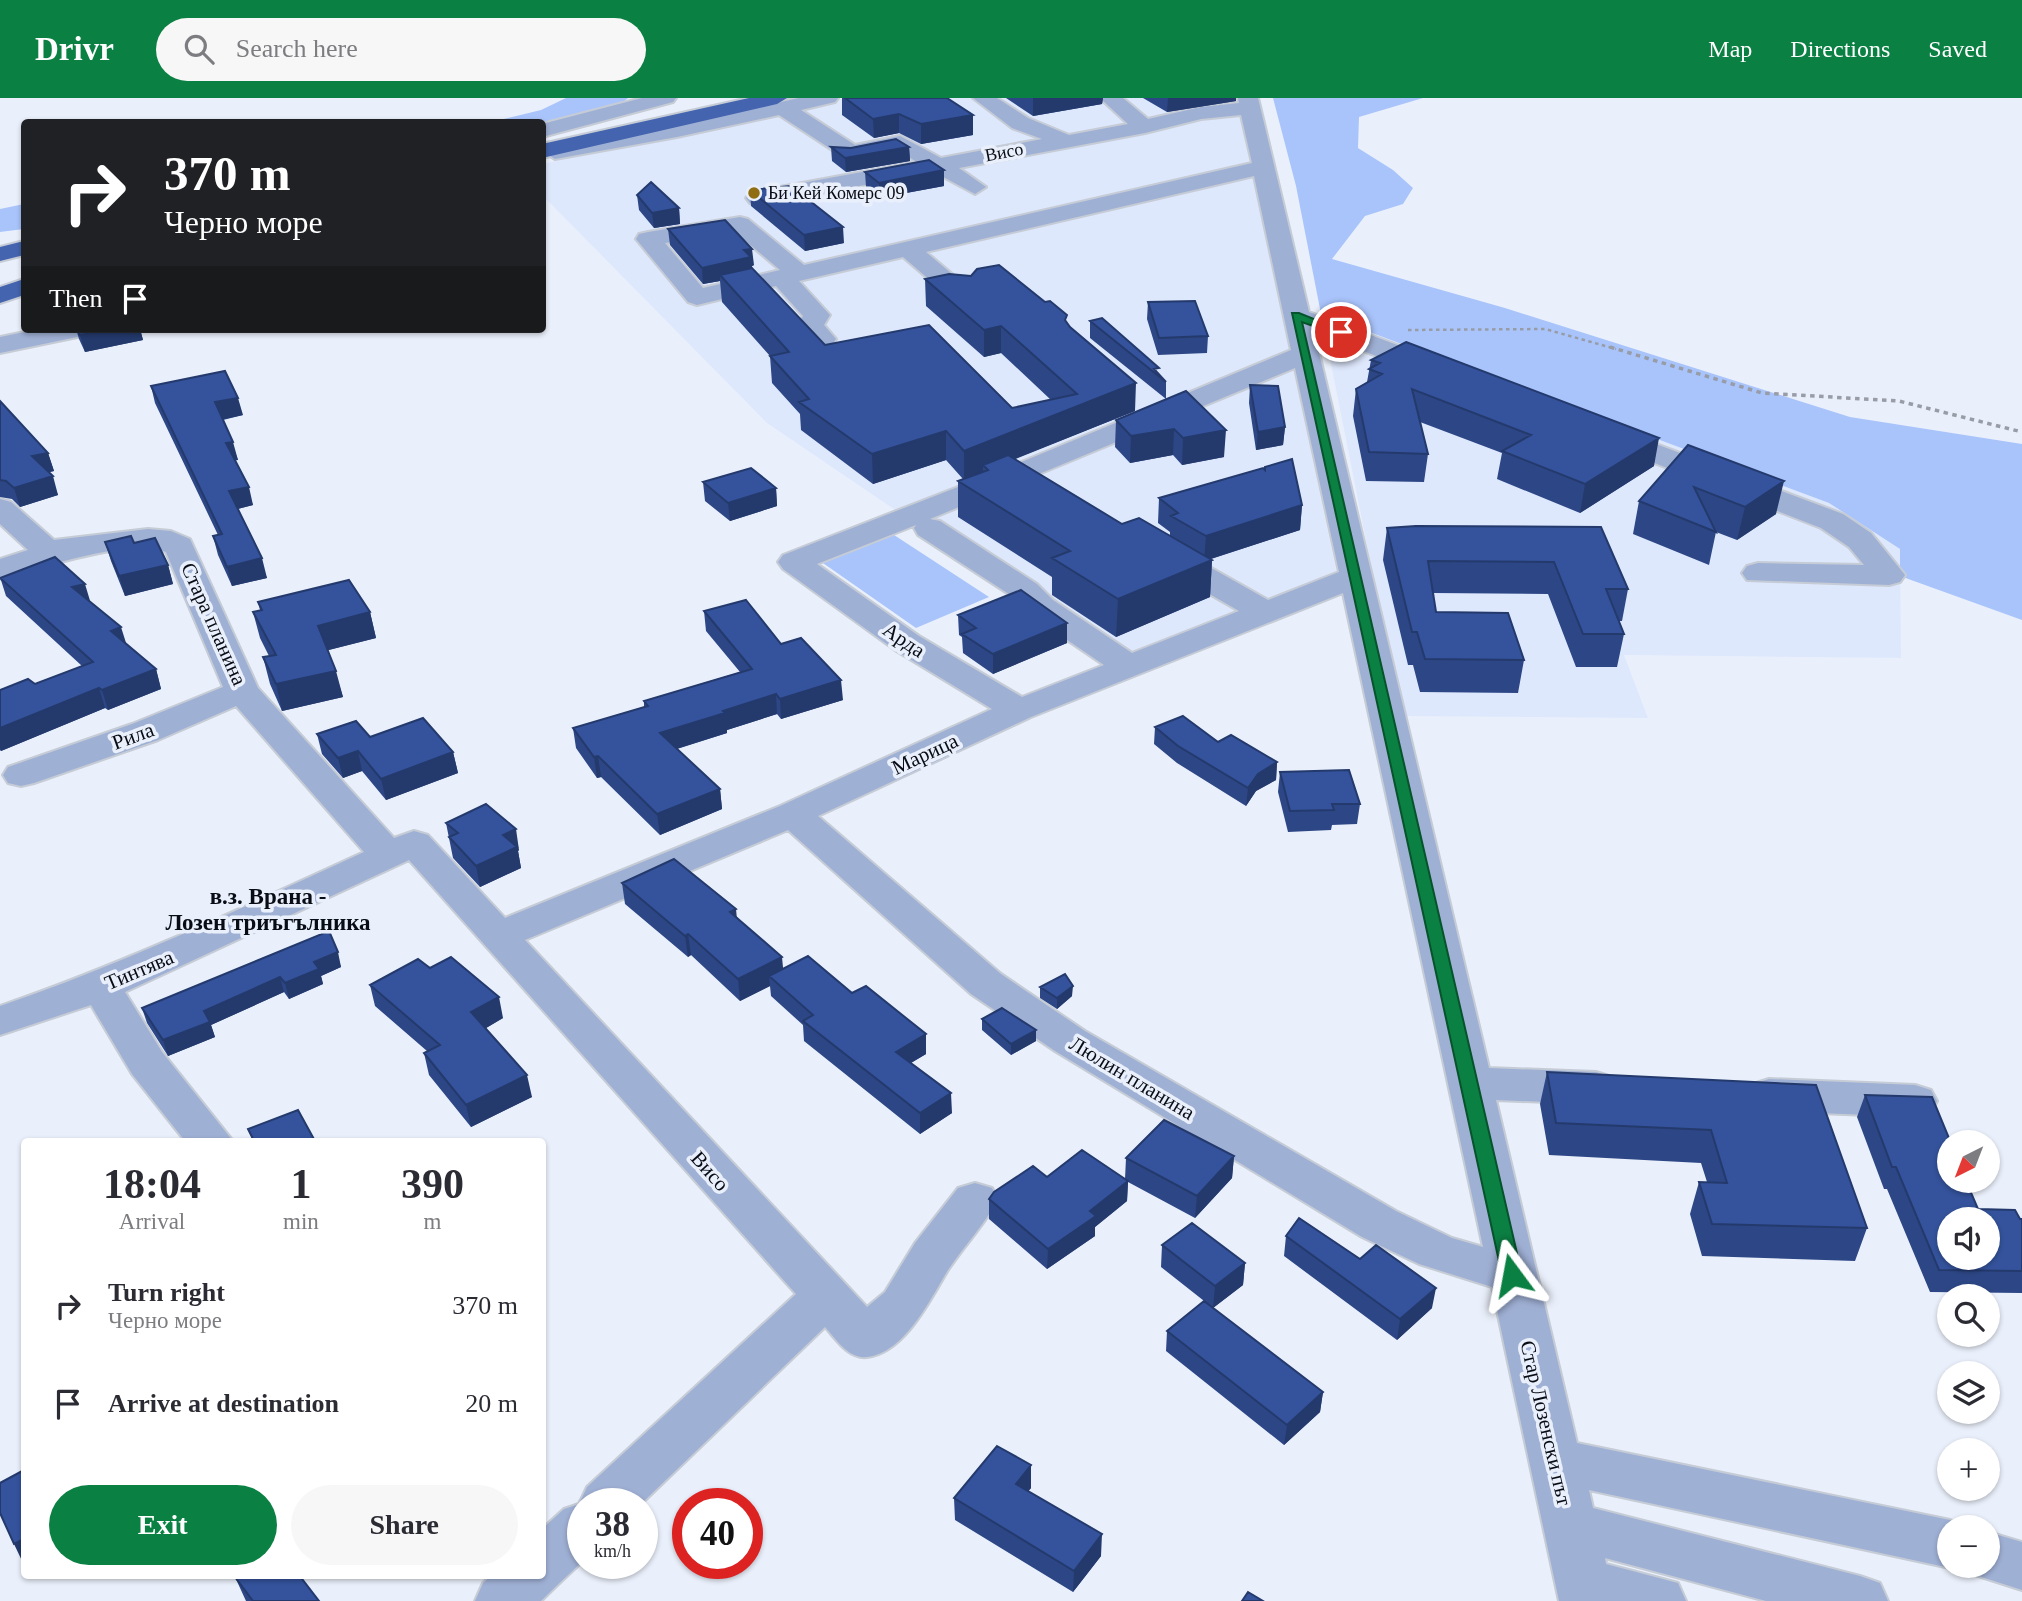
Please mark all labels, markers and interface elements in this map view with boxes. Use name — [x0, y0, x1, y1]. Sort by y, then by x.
search box — [156, 18, 646, 81]
icon: search — [180, 30, 218, 68]
text: Drivr — [35, 31, 114, 67]
text: Search here — [236, 34, 358, 63]
text: Map — [1708, 36, 1752, 62]
text: Directions — [1790, 36, 1890, 62]
text: Saved — [1928, 36, 1987, 62]
street label: Висо — [983, 138, 1025, 166]
text: 370 m — [164, 146, 291, 201]
icon: right — [49, 147, 140, 238]
place label: Би Кей Комерс 09 — [768, 183, 905, 203]
marker: Би Кей Комерс 09 — [746, 185, 762, 201]
text: Черно море — [164, 204, 323, 240]
icon: arrive — [116, 280, 154, 318]
text: Then — [49, 284, 102, 313]
pin — [1311, 302, 1371, 362]
icon: arrive — [1322, 313, 1360, 351]
street label: Стара планина — [176, 559, 252, 690]
street label: Арда — [878, 617, 930, 663]
street label: Рила — [109, 717, 158, 755]
street label: Марица — [888, 728, 963, 780]
district label: в.з. Врана - Лозен триъгълника — [165, 884, 371, 935]
street label: Тинтява — [101, 945, 178, 995]
street label: Люлин планина — [1065, 1031, 1199, 1125]
north arrow — [1937, 1130, 2000, 1194]
map controls — [1937, 1130, 2000, 1578]
street label: Висо — [686, 1146, 734, 1196]
text: 18:04 — [103, 1161, 201, 1207]
text: 1 — [290, 1161, 311, 1207]
text: 390 — [401, 1161, 464, 1207]
button: sound — [1937, 1207, 2000, 1270]
text: Arrival — [119, 1209, 185, 1234]
text: min — [283, 1209, 319, 1234]
text: m — [423, 1209, 441, 1234]
position arrow — [1475, 1238, 1549, 1312]
text: Turn right — [108, 1278, 225, 1307]
button: search — [1937, 1284, 2000, 1347]
icon: right — [49, 1287, 87, 1325]
text: 370 m — [452, 1291, 518, 1320]
text: Черно море — [108, 1308, 222, 1333]
street label: Стар Лозенски път — [1515, 1338, 1577, 1508]
button: layers — [1937, 1361, 2000, 1424]
icon: arrive — [49, 1385, 87, 1423]
text: Arrive at destination — [108, 1389, 339, 1418]
text: 20 m — [465, 1389, 518, 1418]
button: + — [1937, 1438, 2000, 1501]
button: Exit — [49, 1485, 277, 1565]
button: Share — [291, 1485, 518, 1565]
speed limit sign: 40 — [672, 1488, 763, 1579]
text: 38 — [595, 1505, 630, 1544]
button: − — [1937, 1515, 2000, 1578]
text: km/h — [594, 1541, 631, 1561]

